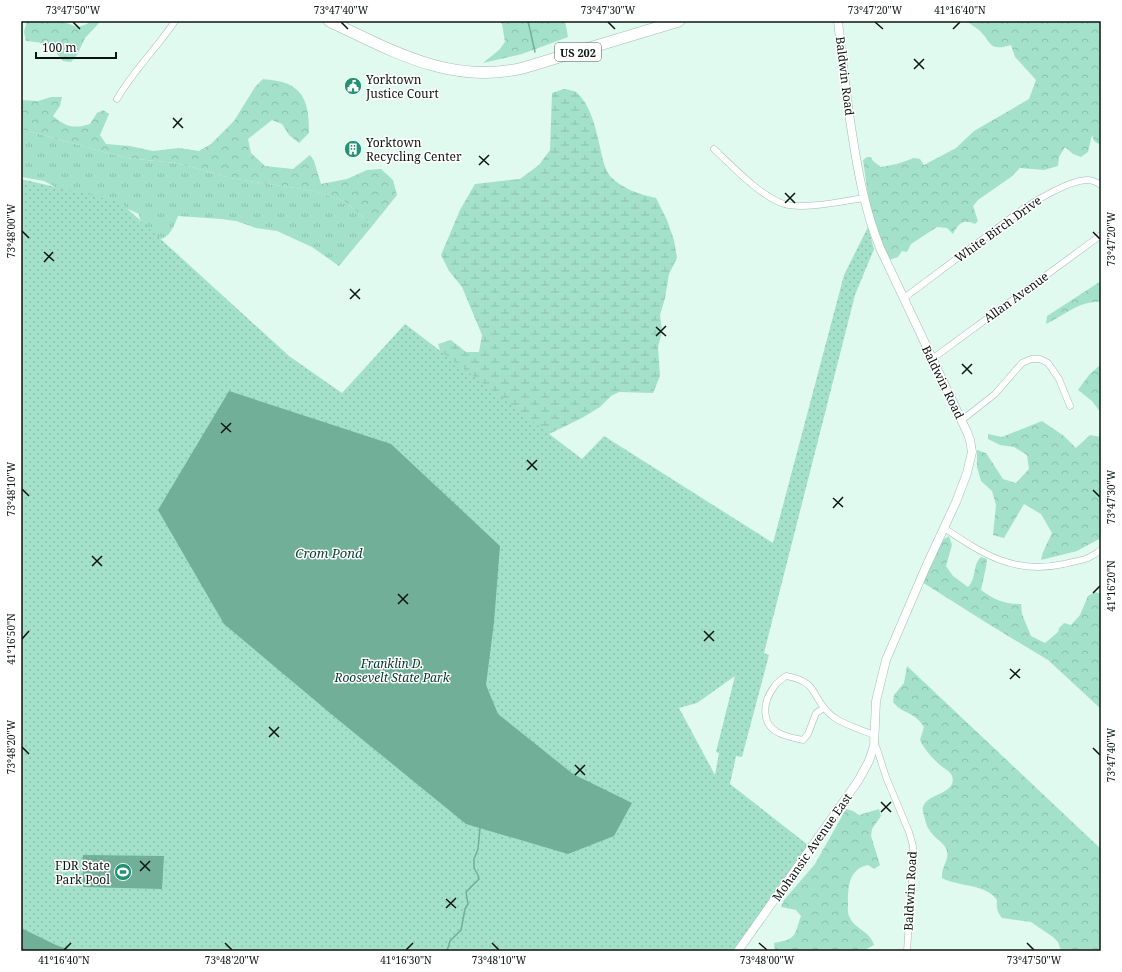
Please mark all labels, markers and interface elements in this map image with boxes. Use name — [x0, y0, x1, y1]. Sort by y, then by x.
text: 73°47'50"W — [46, 3, 101, 17]
text: 73°47'40"W — [314, 3, 369, 17]
text: 73°47'30"W — [581, 3, 636, 17]
text: 73°47'20"W — [848, 3, 903, 17]
text: 41°16'40"N — [934, 3, 986, 17]
scale bar — [36, 34, 116, 60]
street label: Baldwin Road — [832, 35, 858, 117]
text: 100 m — [42, 39, 77, 56]
road number: US 202 — [555, 43, 601, 61]
place label: Yorktown Justice Court — [365, 71, 439, 102]
public building icon: Yorktown Justice Court — [343, 76, 363, 96]
place label: Yorktown Recycling Center — [365, 134, 462, 165]
building icon: Yorktown Recycling Center — [343, 139, 363, 159]
street label: White Birch Drive — [951, 192, 1045, 266]
text: 73°48'00"W — [4, 203, 18, 258]
text: 73°47'20"W — [1104, 211, 1118, 266]
street label: Allan Avenue — [980, 268, 1052, 326]
street label: Baldwin Road — [918, 342, 968, 422]
text: 73°48'10"W — [4, 461, 18, 516]
text: 73°47'30"W — [1104, 469, 1118, 524]
water label: Crom Pond — [295, 544, 363, 562]
text: 41°16'20"N — [1104, 560, 1118, 612]
text: 41°16'50"N — [4, 613, 18, 665]
park label: Franklin D. Roosevelt State Park — [334, 655, 451, 686]
text: 73°48'20"W — [4, 719, 18, 774]
text: 73°47'40"W — [1104, 727, 1118, 782]
street label: Mohansic Avenue East — [768, 790, 856, 904]
street label: Baldwin Road — [899, 850, 921, 931]
place label: FDR State Park Pool — [55, 857, 110, 888]
sports icon: FDR State Park Pool — [113, 862, 133, 882]
text: 41°16'40"N — [38, 953, 90, 967]
text: 73°48'20"W — [205, 953, 260, 967]
text: 41°16'30"N — [380, 953, 432, 967]
text: 73°48'10"W — [472, 953, 527, 967]
text: 73°48'00"W — [740, 953, 795, 967]
text: 73°47'50"W — [1007, 953, 1062, 967]

